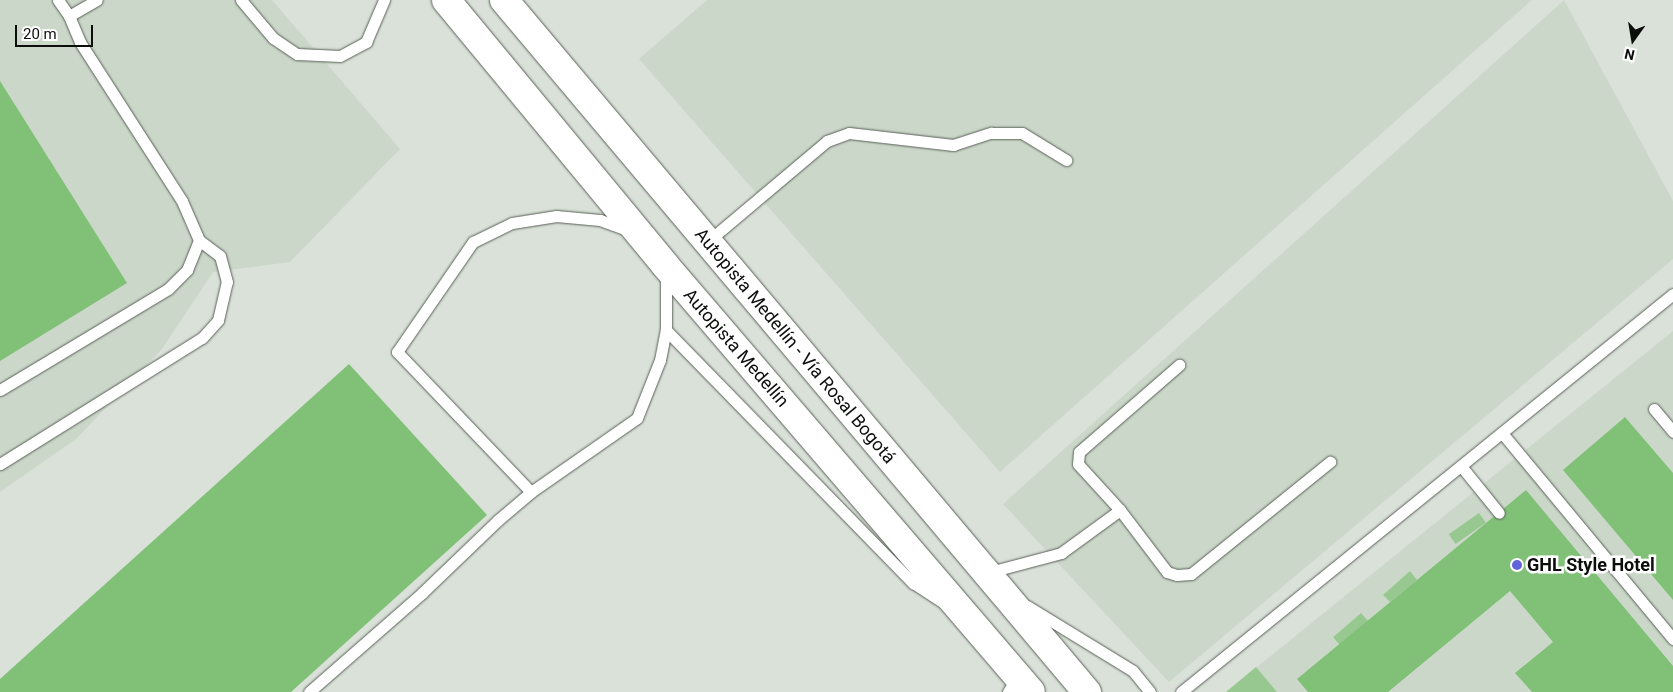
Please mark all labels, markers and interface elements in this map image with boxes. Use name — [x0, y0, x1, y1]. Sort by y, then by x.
scale bar — [18, 15, 95, 47]
north arrow — [1608, 15, 1658, 65]
text: 20 m — [23, 25, 57, 43]
text: N — [1623, 46, 1636, 64]
street label: Autopista Medellín - Vía Rosal Bogotá — [690, 224, 900, 468]
street label: Autopista Medellín — [679, 284, 793, 412]
place label: GHL Style Hotel — [1527, 554, 1655, 576]
marker: GHL Style Hotel — [1511, 559, 1523, 571]

